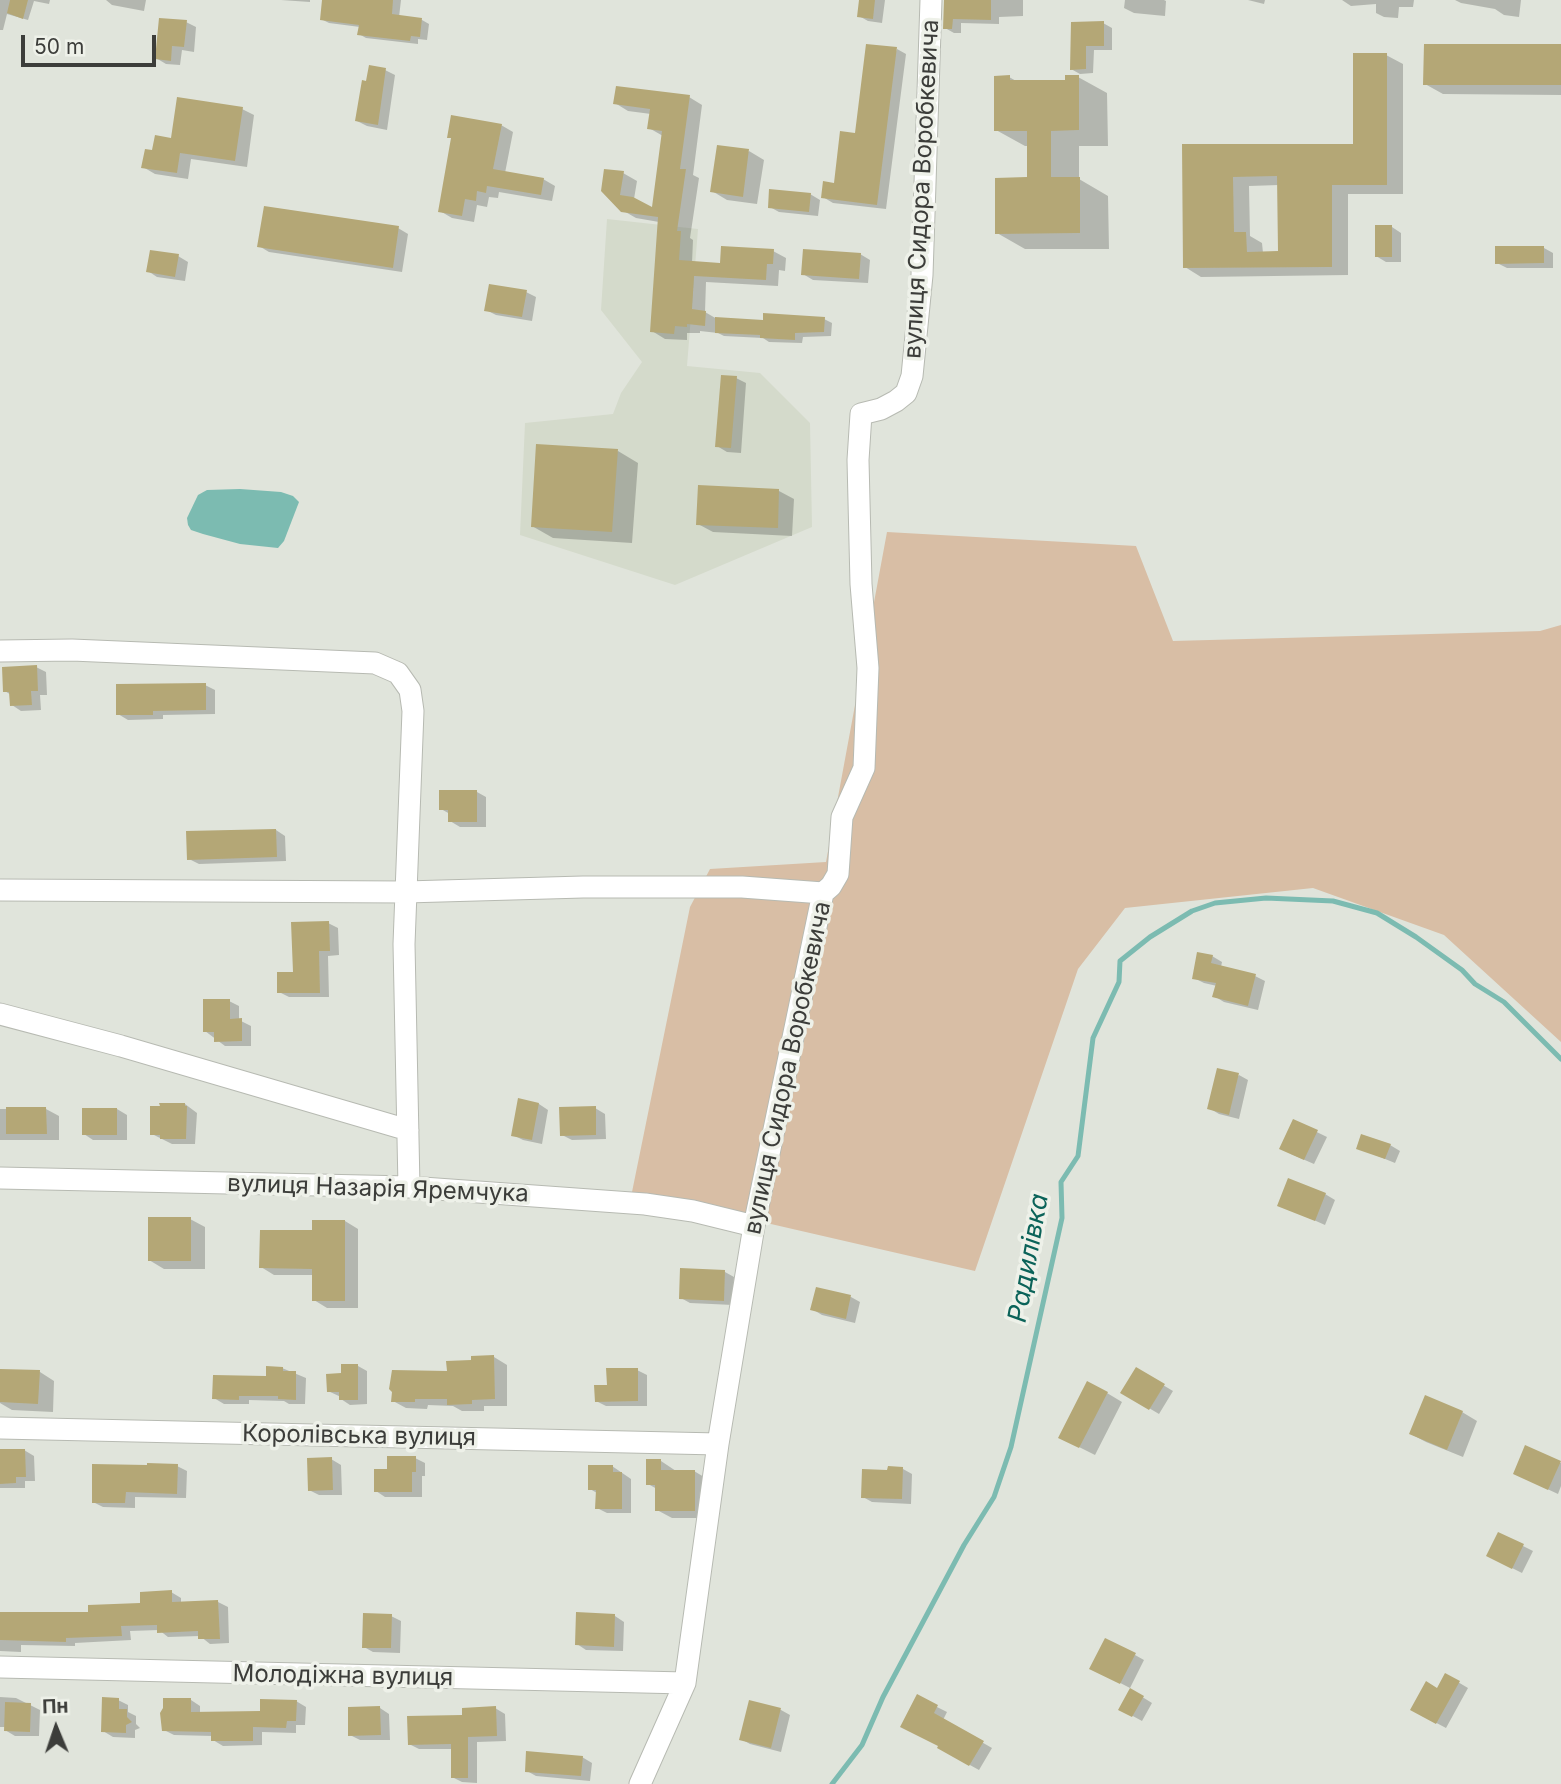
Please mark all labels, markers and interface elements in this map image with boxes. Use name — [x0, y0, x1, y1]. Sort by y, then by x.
street label: вулиця Сидора Воробкевича — [899, 19, 945, 359]
scale bar — [24, 21, 159, 65]
text: 50 m — [34, 34, 84, 59]
street label: вулиця Сидора Воробкевича — [739, 899, 837, 1237]
street label: вулиця Назарія Яремчука — [227, 1169, 529, 1209]
water label: Радилівка — [1002, 1191, 1056, 1325]
street label: Королівська вулиця — [242, 1420, 476, 1452]
street label: Молодіжна вулиця — [232, 1660, 454, 1692]
north arrow — [21, 1693, 91, 1763]
text: Пн — [42, 1695, 69, 1718]

